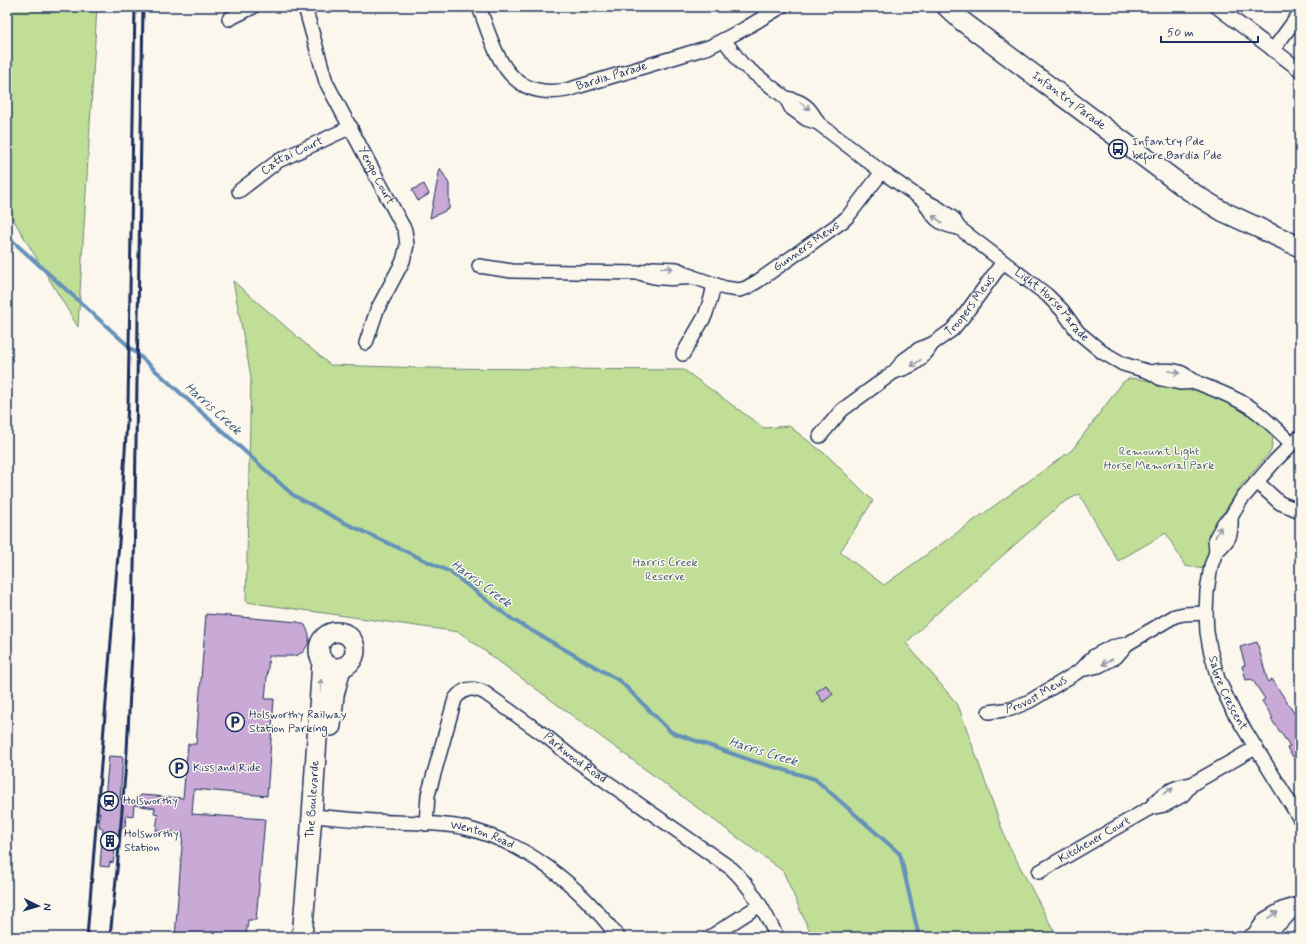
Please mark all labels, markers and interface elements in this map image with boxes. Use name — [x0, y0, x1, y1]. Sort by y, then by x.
scale bar — [1161, 18, 1258, 44]
text: 50 m — [1167, 25, 1194, 41]
street label: Bardia Parade — [574, 58, 649, 95]
street label: Infantry Parade — [1029, 68, 1109, 134]
one-way arrow — [800, 102, 811, 110]
street label: Cattai Court — [258, 133, 326, 179]
place label: Infantry Pde before Bardia Pde — [1132, 134, 1222, 165]
bus stop icon: Infantry Pde before Bardia Pde — [1107, 138, 1129, 160]
street label: Yengo Court — [354, 144, 398, 208]
one-way arrow — [932, 215, 943, 223]
street label: Gunners Mews — [770, 218, 843, 276]
one-way arrow — [660, 265, 673, 272]
street label: Light Horse Parade — [1011, 265, 1092, 346]
street label: Troopers Mews — [942, 272, 999, 341]
one-way arrow — [911, 359, 922, 367]
one-way arrow — [1168, 368, 1181, 376]
water label: Harris Creek — [181, 379, 246, 440]
park label: Remount Light Horse Memorial Park — [1104, 444, 1214, 474]
one-way arrow — [1215, 527, 1222, 539]
park label: Harris Creek Reserve — [632, 555, 698, 585]
water label: Harris Creek — [447, 556, 516, 612]
street label: Sabre Crescent — [1204, 654, 1251, 734]
one-way arrow — [1101, 659, 1113, 666]
street label: Provost Mews — [1005, 672, 1070, 718]
one-way arrow — [317, 679, 324, 692]
place label: Holsworthy Railway Station Parking — [249, 707, 347, 737]
parking icon: Holsworthy Railway Station Parking — [224, 711, 246, 733]
street label: Parkwood Road — [540, 729, 610, 787]
water label: Harris Creek — [727, 734, 801, 771]
parking icon: Kiss and Ride — [168, 757, 190, 779]
place label: Kiss and Ride — [193, 760, 261, 776]
street label: The Boulevarde — [302, 760, 324, 839]
one-way arrow — [1162, 787, 1174, 795]
station icon: Holsworthy — [98, 790, 120, 812]
place label: Holsworthy — [123, 793, 178, 809]
street label: Kitchener Court — [1056, 813, 1134, 867]
street label: Wenton Road — [449, 817, 517, 853]
place label: Holsworthy Station — [124, 826, 179, 856]
building icon: Holsworthy Station — [99, 830, 121, 852]
north arrow — [18, 886, 58, 926]
text: N — [40, 903, 54, 911]
one-way arrow — [1267, 910, 1279, 918]

